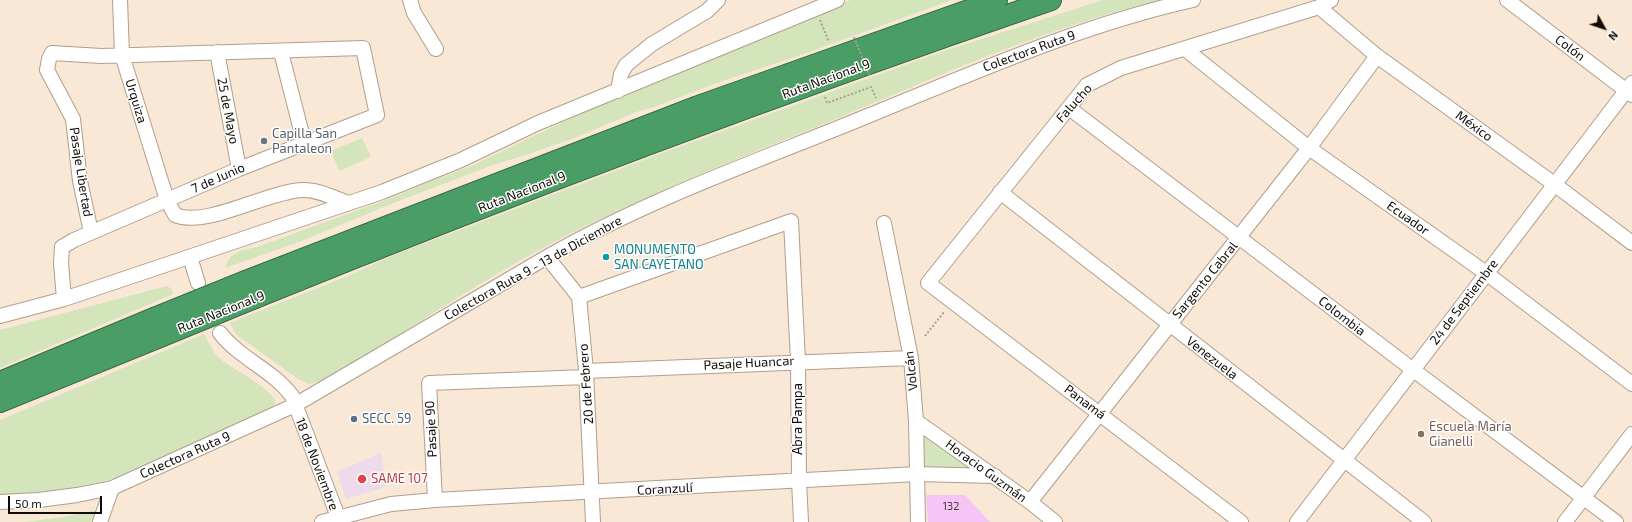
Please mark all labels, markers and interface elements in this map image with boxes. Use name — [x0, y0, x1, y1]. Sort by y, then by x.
north arrow — [1584, 8, 1624, 48]
street label: Colectora Ruta 9 — [981, 27, 1077, 75]
text: N — [1606, 29, 1621, 43]
street label: Colón — [1552, 32, 1588, 64]
street label: Ruta Nacional 9 — [780, 56, 872, 102]
street label: Urquiza — [122, 77, 150, 125]
street label: 25 de Mayo — [214, 77, 242, 145]
street label: Falucho — [1053, 81, 1095, 125]
street label: México — [1452, 107, 1496, 145]
street label: Pasaje Libertad — [66, 126, 96, 218]
place label: Capilla San Pantaleon — [272, 126, 337, 157]
marker: Capilla San Pantaleon — [259, 136, 269, 146]
street label: 7 de Junio — [189, 159, 247, 197]
street label: Ruta Nacional 9 — [476, 168, 568, 216]
street label: Ecuador — [1384, 198, 1432, 238]
street label: Colectora Ruta 9 - 13 de Diciembre — [441, 212, 625, 324]
street label: Sargento Cabral — [1169, 238, 1241, 322]
place label: MONUMENTO SAN CAYETANO — [614, 242, 704, 273]
marker: MONUMENTO SAN CAYETANO — [601, 252, 611, 262]
street label: 24 de Septiembre — [1427, 256, 1501, 348]
street label: Ruta Nacional 9 — [175, 287, 267, 337]
street label: Colombia — [1315, 293, 1369, 339]
street label: Venezuela — [1183, 333, 1241, 383]
street label: 20 de Febrero — [575, 343, 597, 425]
street label: Volcán — [901, 350, 921, 392]
street label: Pasaje Huancar — [703, 353, 795, 373]
street label: Panamá — [1061, 381, 1109, 423]
street label: Abra Pampa — [790, 383, 806, 455]
street label: Pasaje 90 — [422, 400, 440, 458]
place label: SECC. 59 — [362, 411, 411, 427]
marker: SECC. 59 — [349, 414, 359, 424]
street label: 18 de Noviembre — [292, 416, 342, 512]
place label: Escuela María Gianelli — [1429, 419, 1512, 450]
street label: Colectora Ruta 9 — [137, 428, 233, 482]
marker: Escuela María Gianelli — [1416, 429, 1426, 439]
street label: Horacio Guzmán — [942, 436, 1030, 506]
place label: SAME 107 — [371, 471, 428, 487]
marker: SAME 107 — [356, 473, 368, 485]
street label: Coranzulí — [637, 480, 693, 498]
scale bar — [10, 488, 104, 514]
text: 50 m — [15, 496, 42, 510]
house number: 132 — [943, 499, 959, 513]

